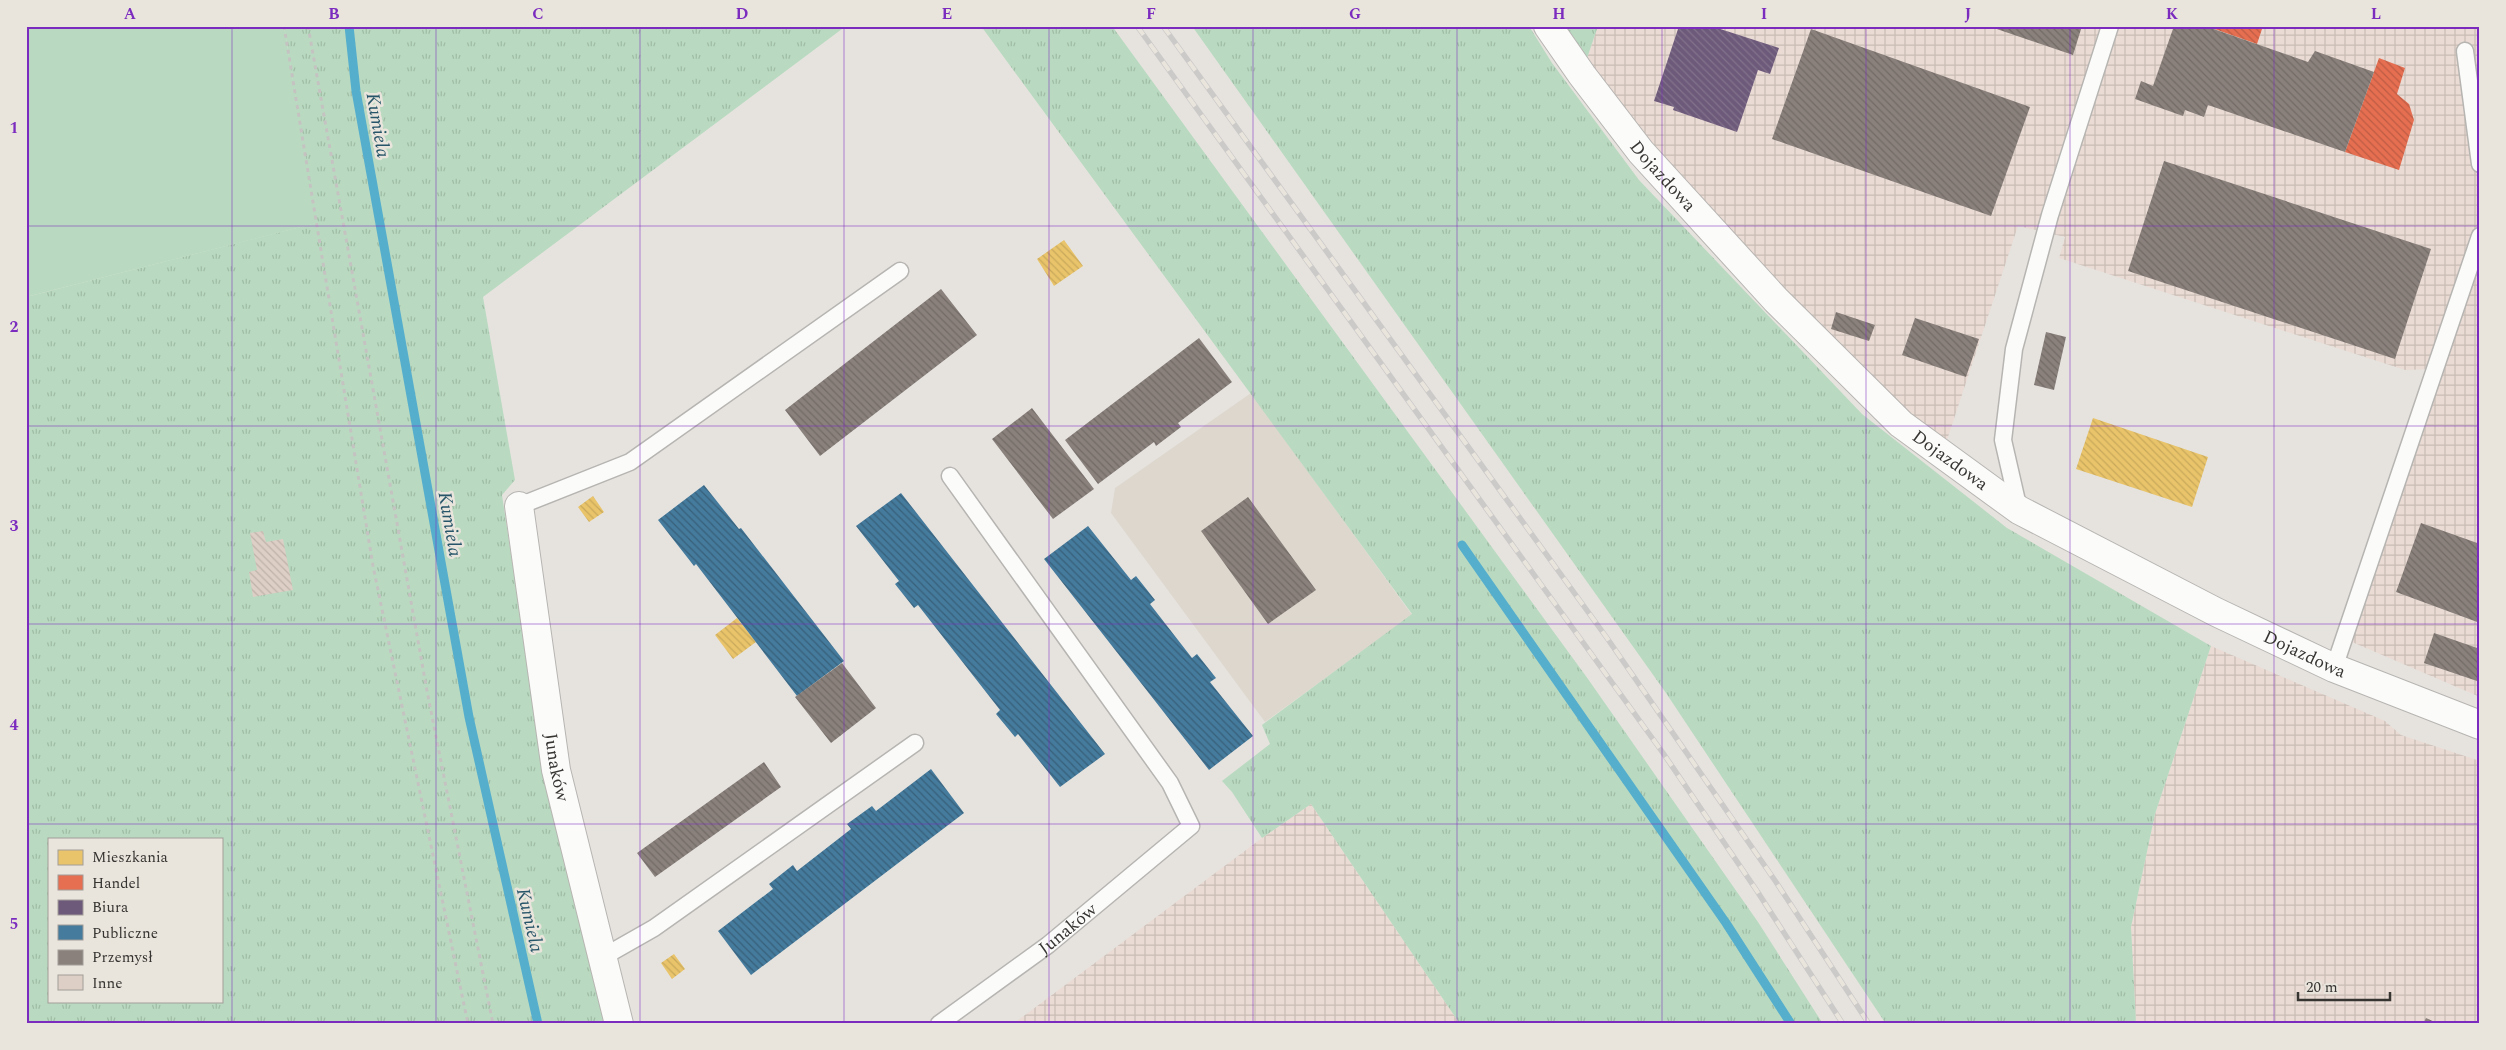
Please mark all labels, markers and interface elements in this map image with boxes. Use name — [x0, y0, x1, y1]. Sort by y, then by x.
text: A — [124, 2, 137, 26]
text: B — [328, 2, 340, 26]
text: C — [532, 2, 544, 26]
text: D — [736, 2, 749, 26]
text: E — [942, 2, 952, 26]
text: F — [1146, 2, 1156, 26]
text: G — [1349, 2, 1361, 26]
text: H — [1552, 2, 1566, 26]
text: I — [1761, 2, 1767, 26]
text: J — [1965, 2, 1972, 26]
text: K — [2166, 2, 2179, 26]
text: L — [2371, 2, 2381, 26]
water label: Kumiela — [358, 91, 398, 160]
text: 1 — [10, 116, 18, 140]
street label: Dojazdowa — [1623, 135, 1702, 218]
text: 2 — [10, 315, 19, 339]
street label: Dojazdowa — [1906, 423, 1994, 497]
water label: Kumiela — [430, 490, 470, 559]
text: 3 — [10, 514, 19, 538]
street label: Dojazdowa — [2259, 623, 2350, 685]
text: 4 — [10, 713, 19, 737]
street label: Junaków — [537, 731, 576, 805]
legend — [48, 838, 222, 1002]
text: Mieszkania — [92, 846, 169, 869]
text: Handel — [92, 872, 140, 895]
water label: Kumiela — [508, 885, 551, 956]
text: Biura — [92, 896, 129, 919]
street label: Junaków — [1033, 896, 1103, 962]
text: 5 — [10, 912, 18, 936]
text: Publiczne — [92, 922, 158, 945]
text: Przemysł — [92, 946, 153, 969]
scale bar — [2298, 970, 2391, 1002]
text: Inne — [92, 972, 123, 995]
text: 20 m — [2306, 976, 2338, 999]

